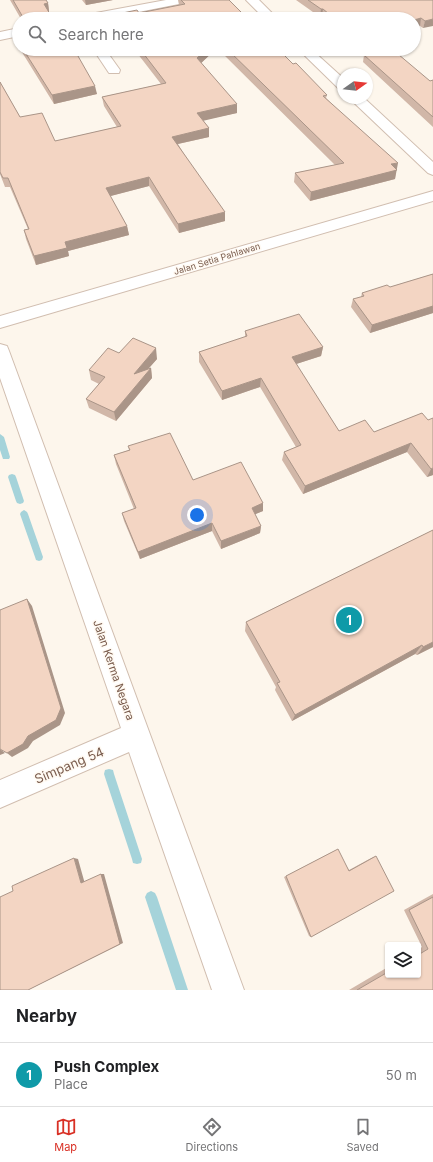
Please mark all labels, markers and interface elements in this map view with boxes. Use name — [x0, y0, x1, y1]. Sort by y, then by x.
search box — [12, 12, 421, 56]
icon: search — [26, 23, 48, 45]
text: Search here — [58, 25, 144, 44]
north arrow — [337, 68, 373, 104]
street label: Jalan Setia Pahlawan — [172, 240, 262, 277]
your location — [187, 505, 207, 525]
pin: 1 — [336, 605, 362, 635]
street label: Jalan Kerma Negara — [90, 618, 138, 722]
street label: Simpang 54 — [32, 743, 106, 787]
map controls — [385, 942, 421, 978]
button: layers — [385, 942, 421, 978]
text: Nearby — [16, 1006, 77, 1026]
text: Push Complex — [54, 1057, 159, 1076]
text: 1 — [26, 1067, 32, 1083]
text: 50 m — [386, 1067, 417, 1083]
text: Place — [54, 1076, 88, 1092]
tab: Map — [54, 1116, 77, 1154]
tab: Directions — [186, 1116, 238, 1154]
tab: Saved — [347, 1116, 379, 1154]

